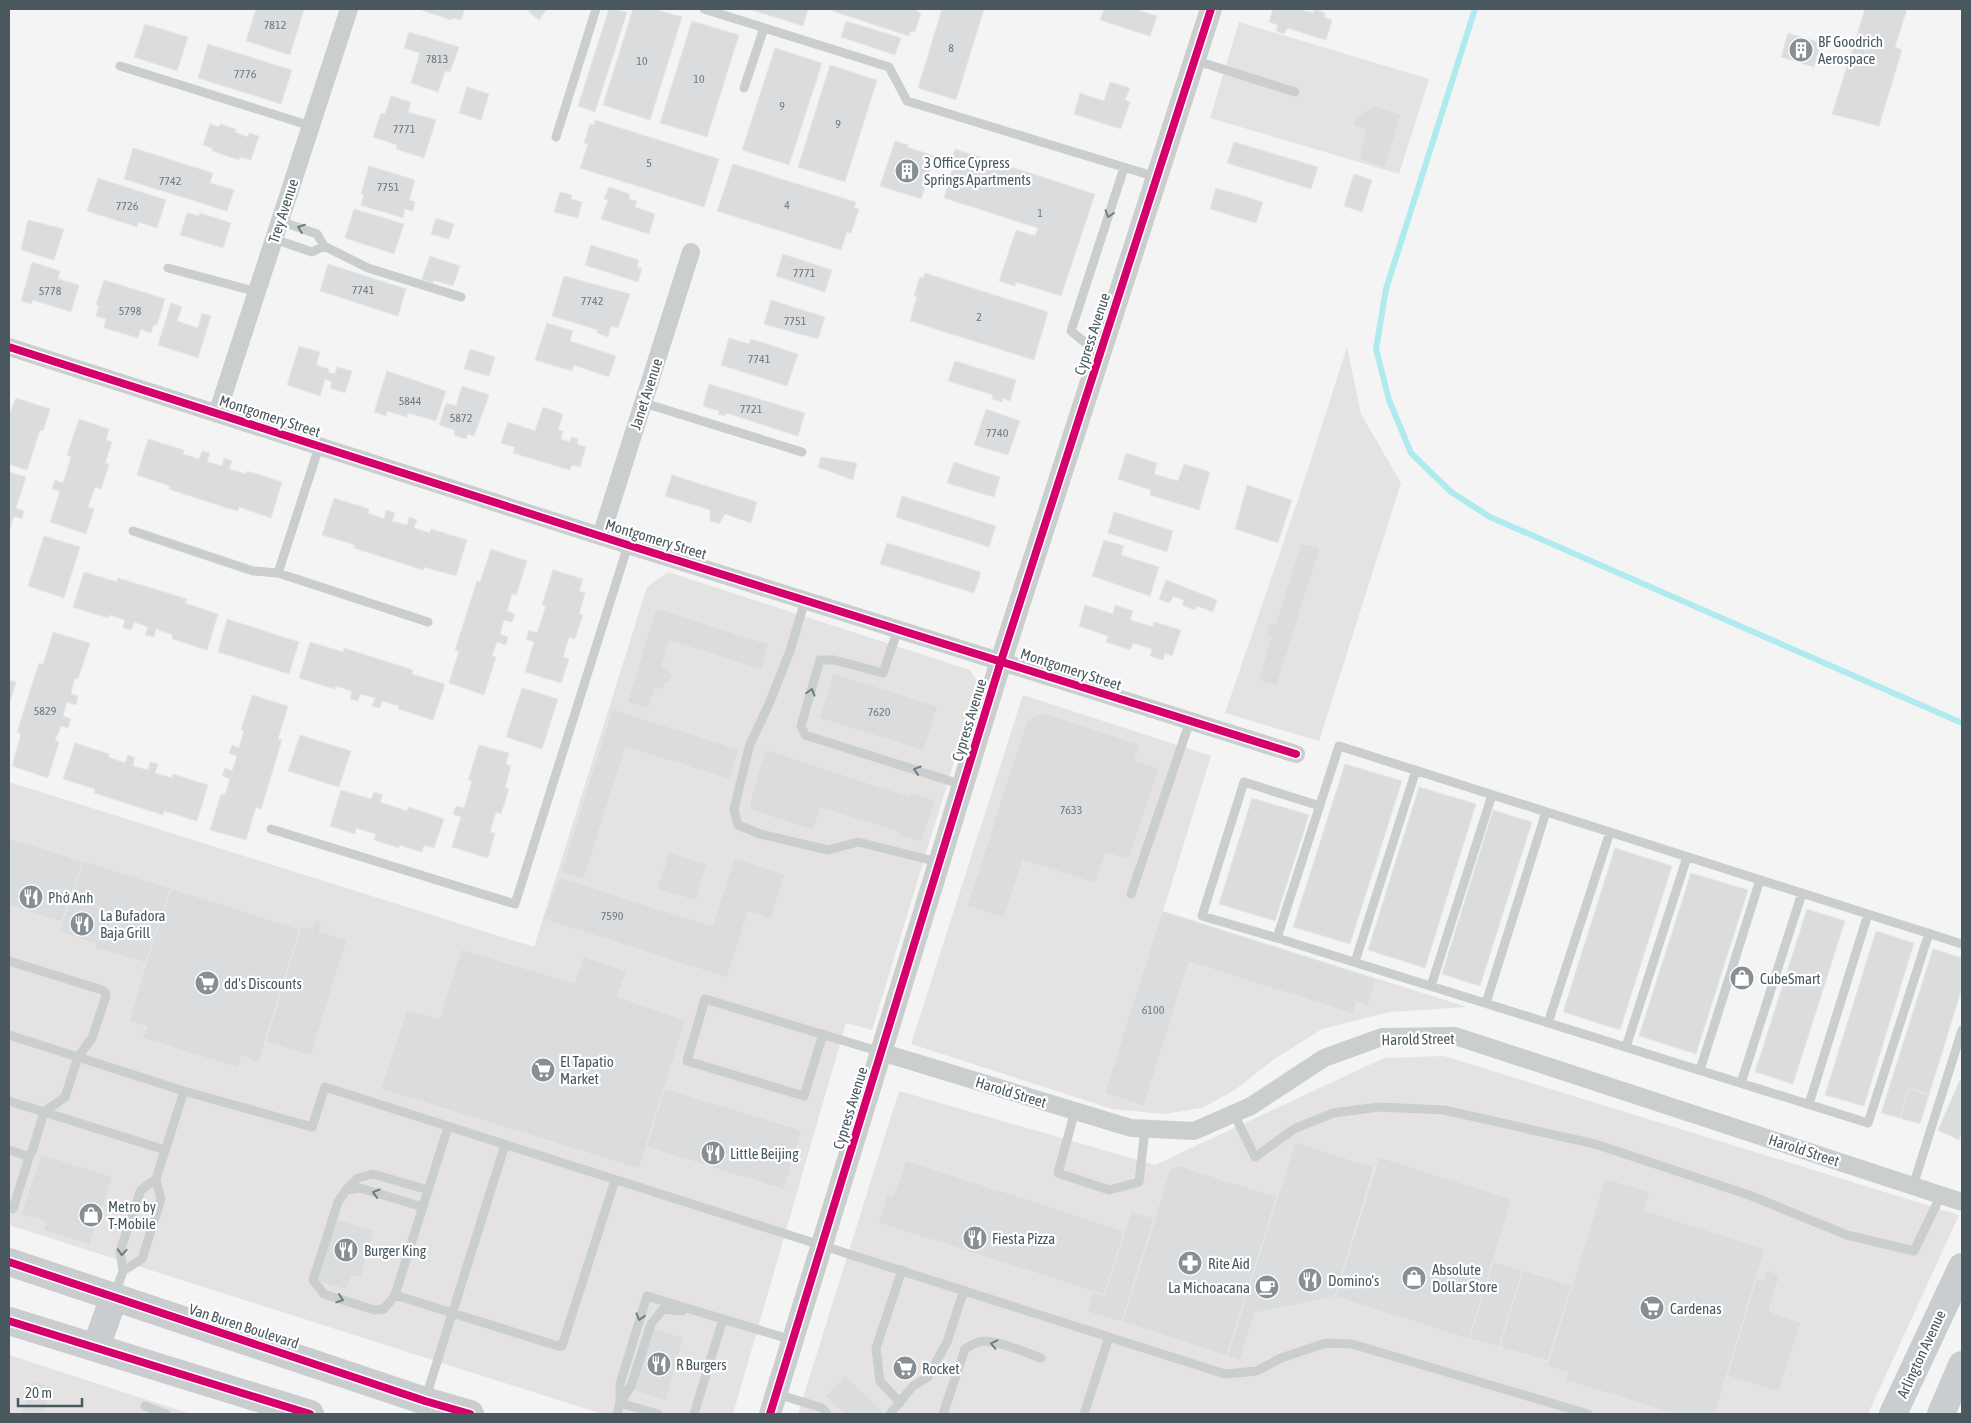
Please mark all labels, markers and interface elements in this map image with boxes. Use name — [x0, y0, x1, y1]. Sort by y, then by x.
house number: 7812 — [264, 18, 286, 32]
place label: BF Goodrich Aerospace — [1818, 33, 1883, 67]
building icon: BF Goodrich Aerospace — [1788, 37, 1814, 63]
house number: 8 — [948, 41, 954, 55]
house number: 7813 — [426, 52, 448, 66]
house number: 10 — [636, 54, 648, 68]
house number: 7776 — [234, 67, 257, 81]
house number: 10 — [693, 72, 705, 86]
house number: 9 — [779, 99, 785, 113]
house number: 9 — [835, 117, 841, 131]
house number: 7771 — [393, 122, 416, 136]
place label: 3 Office Cypress Springs Apartments — [924, 154, 1031, 188]
house number: 5 — [646, 156, 652, 170]
building icon: 3 Office Cypress Springs Apartments — [894, 158, 920, 184]
house number: 7742 — [159, 174, 181, 188]
street label: Trey Avenue — [265, 177, 301, 245]
house number: 7751 — [377, 180, 400, 194]
house number: 4 — [784, 198, 790, 212]
house number: 7726 — [116, 199, 139, 213]
house number: 1 — [1037, 206, 1043, 220]
one-way arrow — [1105, 209, 1115, 218]
one-way arrow — [298, 224, 306, 234]
house number: 7771 — [793, 266, 816, 280]
house number: 7741 — [352, 283, 375, 297]
house number: 5778 — [39, 284, 62, 298]
street label: Cypress Avenue — [1071, 291, 1113, 377]
house number: 7742 — [581, 294, 603, 308]
house number: 5798 — [119, 304, 142, 318]
house number: 2 — [976, 310, 982, 324]
house number: 7751 — [784, 314, 807, 328]
house number: 7741 — [748, 352, 771, 366]
street label: Janet Avenue — [627, 356, 666, 432]
street label: Montgomery Street — [217, 392, 323, 440]
house number: 5844 — [399, 394, 422, 408]
house number: 7721 — [740, 402, 763, 416]
house number: 5872 — [450, 411, 472, 425]
house number: 7740 — [986, 426, 1009, 440]
street label: Montgomery Street — [603, 516, 709, 562]
street label: Montgomery Street — [1018, 645, 1124, 693]
street label: Cypress Avenue — [948, 676, 990, 763]
one-way arrow — [805, 689, 815, 697]
house number: 5829 — [34, 704, 57, 718]
house number: 7620 — [868, 705, 891, 719]
one-way arrow — [913, 766, 921, 776]
house number: 7633 — [1060, 803, 1082, 817]
restaurant icon: Phở Anh — [18, 884, 44, 910]
place label: Phở Anh — [48, 889, 94, 906]
place label: La Bufadora Baja Grill — [100, 907, 166, 941]
house number: 7590 — [601, 909, 624, 923]
restaurant icon: La Bufadora Baja Grill — [69, 911, 95, 937]
shop icon: CubeSmart — [1729, 965, 1755, 991]
supermarket icon: dd's Discounts — [194, 970, 220, 996]
place label: CubeSmart — [1760, 970, 1821, 987]
place label: dd's Discounts — [224, 975, 302, 992]
house number: 6100 — [1142, 1003, 1165, 1017]
street label: Harold Street — [1381, 1030, 1455, 1048]
place label: El Tapatio Market — [560, 1053, 614, 1087]
supermarket icon: El Tapatio Market — [530, 1057, 556, 1083]
street label: Cypress Avenue — [829, 1064, 871, 1151]
street label: Harold Street — [974, 1073, 1048, 1111]
street label: Harold Street — [1767, 1131, 1841, 1169]
restaurant icon: Little Beijing — [700, 1140, 726, 1166]
place label: Little Beijing — [730, 1145, 799, 1162]
one-way arrow — [373, 1188, 381, 1198]
place label: Metro by T-Mobile — [108, 1198, 156, 1232]
shop icon: Metro by T-Mobile — [78, 1202, 104, 1228]
restaurant icon: Fiesta Pizza — [962, 1225, 988, 1251]
place label: Fiesta Pizza — [992, 1230, 1055, 1247]
restaurant icon: Burger King — [333, 1237, 359, 1263]
place label: Burger King — [364, 1242, 427, 1259]
one-way arrow — [117, 1249, 128, 1257]
pharmacy icon: Rite Aid — [1177, 1250, 1203, 1276]
place label: Rite Aid — [1208, 1255, 1250, 1272]
place label: Absolute Dollar Store — [1432, 1261, 1498, 1295]
shop icon: Absolute Dollar Store — [1401, 1265, 1427, 1291]
restaurant icon: Domino's — [1297, 1267, 1323, 1293]
place label: Domino's — [1328, 1272, 1379, 1289]
cafe icon: La Michoacana — [1254, 1274, 1280, 1300]
place label: La Michoacana — [1168, 1279, 1250, 1296]
one-way arrow — [335, 1294, 343, 1304]
supermarket icon: Cardenas — [1639, 1295, 1665, 1321]
street label: Van Buren Boulevard — [187, 1300, 301, 1352]
place label: Cardenas — [1670, 1300, 1722, 1317]
street label: Arlington Avenue — [1893, 1307, 1949, 1401]
one-way arrow — [636, 1312, 646, 1321]
one-way arrow — [990, 1339, 999, 1350]
restaurant icon: R Burgers — [646, 1351, 672, 1377]
supermarket icon: Rocket — [892, 1355, 918, 1381]
place label: R Burgers — [676, 1356, 727, 1373]
place label: Rocket — [922, 1360, 960, 1377]
scale bar — [18, 1376, 81, 1408]
text: 20 m — [25, 1384, 52, 1401]

